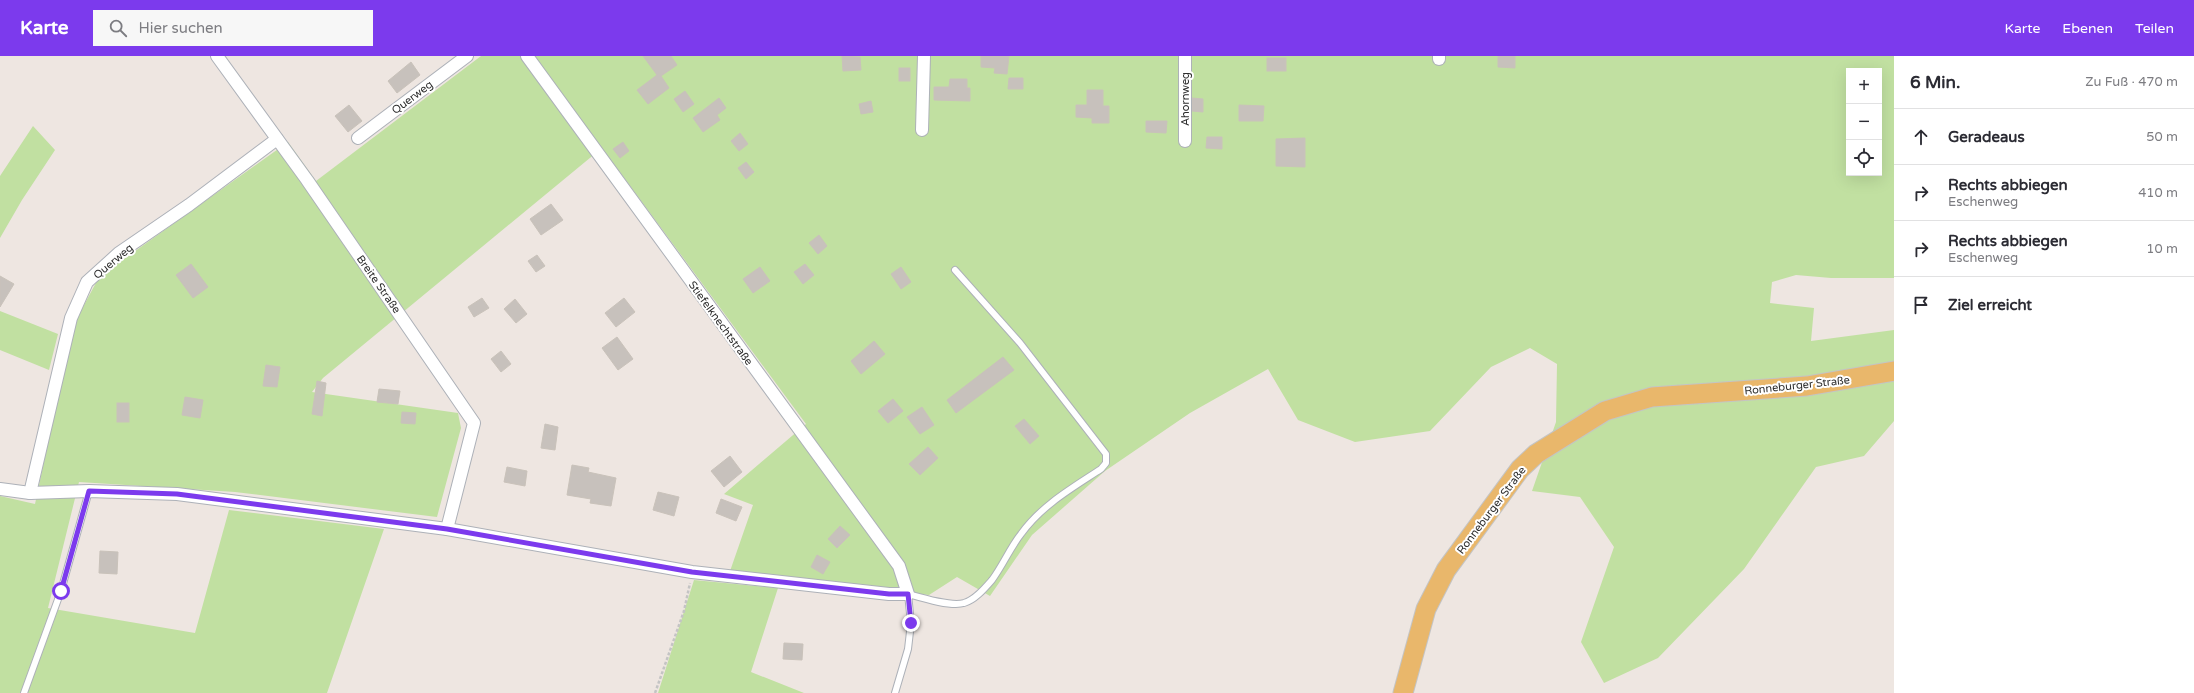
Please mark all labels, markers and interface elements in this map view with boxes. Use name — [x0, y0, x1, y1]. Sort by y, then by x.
search box — [93, 10, 373, 46]
text: Karte — [20, 17, 69, 39]
icon: search — [107, 17, 129, 39]
text: Hier suchen — [139, 19, 223, 37]
text: Karte — [2005, 20, 2040, 37]
text: Ebenen — [2062, 20, 2113, 37]
text: Teilen — [2135, 20, 2174, 37]
map controls — [1846, 68, 1882, 176]
button: + — [1846, 68, 1882, 104]
street label: Ahornweg — [1179, 72, 1192, 126]
text: 6 Min. — [1910, 72, 1960, 93]
text: Zu Fuß · 470 m — [2085, 74, 2178, 90]
street label: Querweg — [389, 78, 435, 117]
button: − — [1846, 104, 1882, 140]
icon: ahead — [1910, 126, 1932, 148]
text: Geradeaus — [1948, 128, 2025, 146]
text: 50 m — [2146, 129, 2178, 145]
button: locate — [1846, 140, 1882, 176]
text: Rechts abbiegen — [1948, 176, 2068, 194]
icon: right — [1910, 182, 1932, 204]
text: 410 m — [2138, 185, 2178, 201]
text: Eschenweg — [1948, 194, 2018, 210]
text: Rechts abbiegen — [1948, 232, 2068, 250]
icon: right — [1910, 238, 1932, 260]
street label: Querweg — [91, 241, 136, 282]
text: 10 m — [2146, 241, 2178, 257]
text: Eschenweg — [1948, 250, 2018, 266]
street label: Breite Straße — [354, 253, 403, 316]
street label: Stiefelknechtstraße — [686, 279, 755, 368]
icon: arrive — [1910, 294, 1932, 316]
text: Ziel erreicht — [1948, 296, 2032, 314]
street label: Ronneburger Straße — [1744, 373, 1851, 398]
street label: Ronneburger Straße — [1454, 464, 1529, 557]
route start — [52, 582, 70, 600]
route end — [902, 614, 920, 632]

